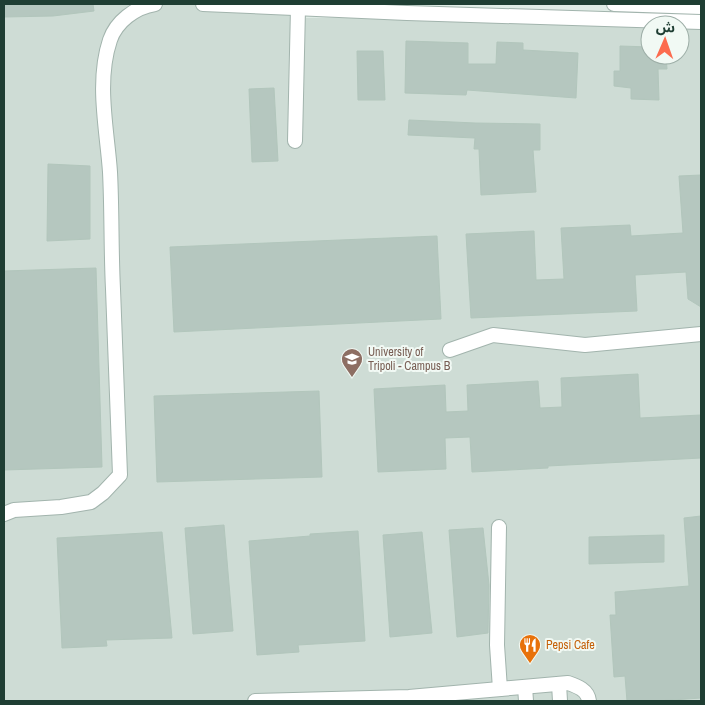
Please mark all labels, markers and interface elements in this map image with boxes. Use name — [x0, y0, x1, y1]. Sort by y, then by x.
north arrow — [640, 15, 690, 65]
text: ش — [656, 18, 675, 36]
place label: University of Tripoli - Campus B — [368, 344, 451, 374]
school or university icon: University of Tripoli - Campus B — [340, 347, 364, 378]
restaurant icon: Pepsi Cafe — [518, 633, 542, 664]
place label: Pepsi Cafe — [546, 637, 595, 653]

